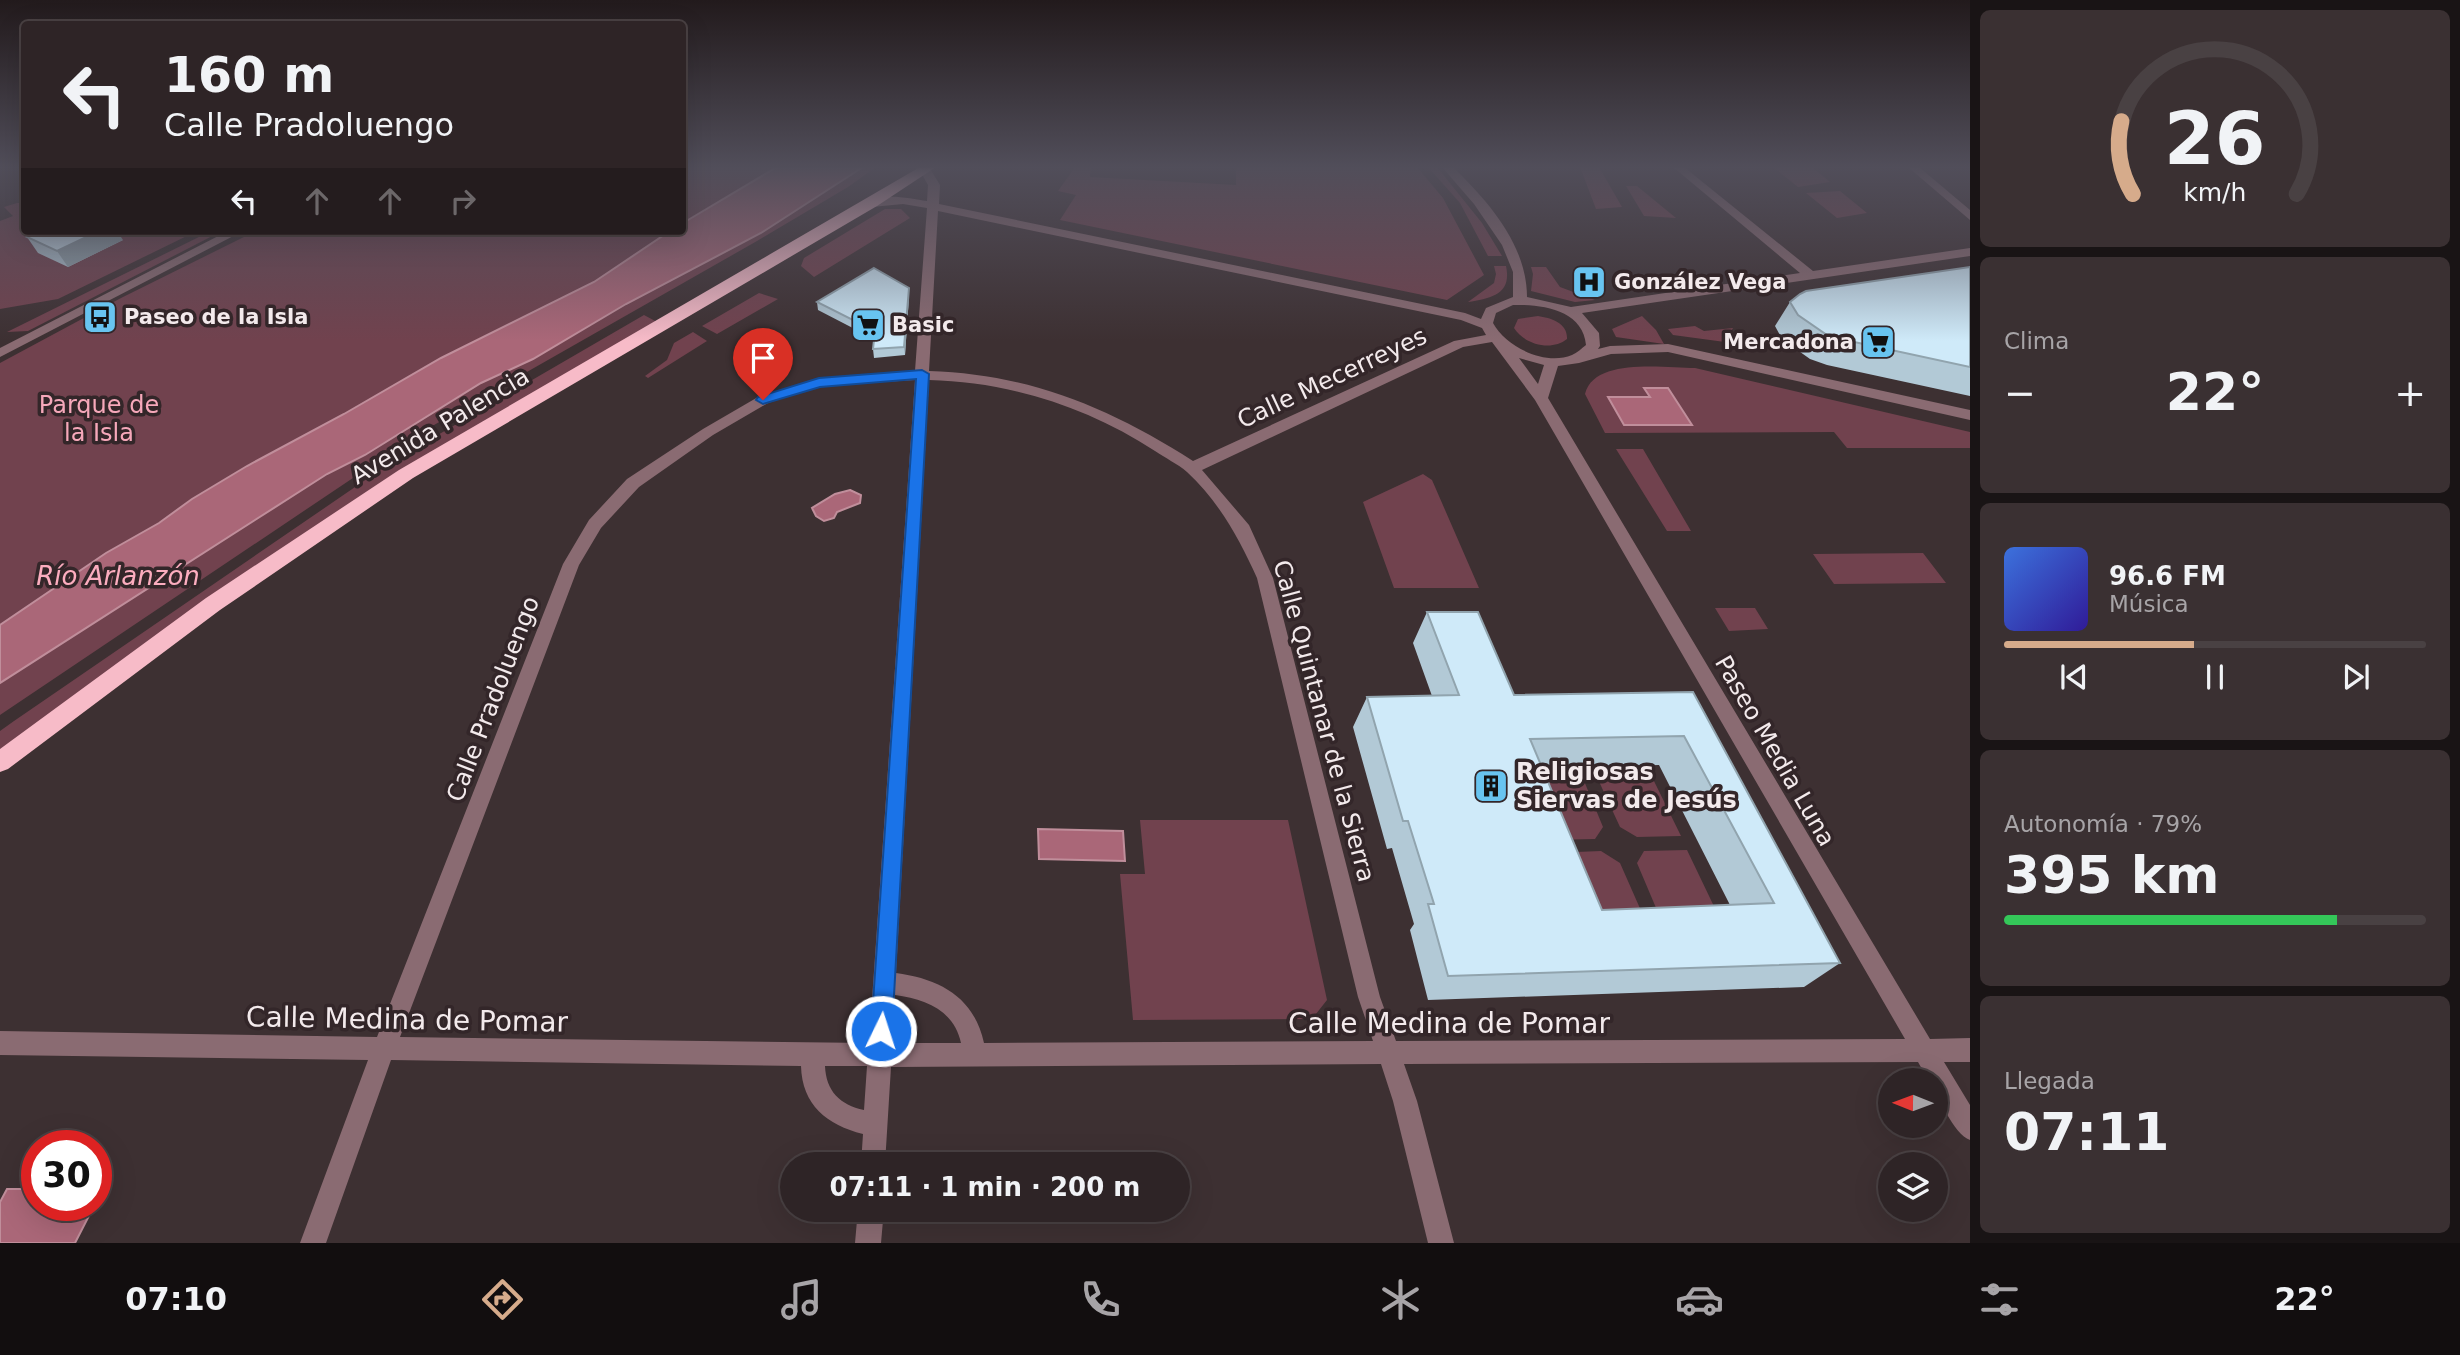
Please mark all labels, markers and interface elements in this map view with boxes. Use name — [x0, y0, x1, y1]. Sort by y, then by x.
text: 160 m — [164, 47, 334, 104]
icon: left — [49, 49, 140, 140]
text: 26 — [2164, 97, 2266, 182]
text: Calle Pradoluengo — [164, 106, 454, 144]
text: km/h — [2183, 178, 2247, 207]
icon: left — [225, 182, 263, 220]
icon: ahead — [298, 182, 336, 220]
icon: ahead — [371, 182, 409, 220]
icon: right — [444, 182, 482, 220]
hospital icon: González Vega — [1570, 263, 1608, 301]
place label: González Vega — [1614, 270, 1787, 294]
bus stop icon: Paseo de la Isla — [81, 298, 119, 336]
place label: Paseo de la Isla — [124, 305, 308, 329]
supermarket icon: Basic — [849, 306, 887, 344]
place label: Basic — [892, 313, 954, 337]
street label: Calle Mecerreyes — [1233, 322, 1431, 434]
supermarket icon: Mercadona — [1859, 323, 1897, 361]
pin — [733, 328, 793, 400]
text: Clima — [2004, 328, 2069, 354]
place label: Mercadona — [1723, 330, 1854, 354]
icon: arrive — [744, 339, 782, 377]
street label: Avenida Palencia — [346, 362, 534, 490]
text: 22° — [2166, 362, 2264, 422]
text: − — [2004, 371, 2036, 415]
text: + — [2394, 371, 2426, 415]
park label: Parque de la Isla — [39, 391, 159, 447]
street label: Calle Quintanar de la Sierra — [1268, 557, 1380, 885]
water label: Río Arlanzón — [36, 561, 200, 591]
text: 96.6 FM — [2109, 561, 2226, 591]
text: Música — [2109, 591, 2189, 617]
street label: Calle Pradoluengo — [441, 592, 545, 806]
street label: Paseo Media Luna — [1709, 651, 1841, 851]
icon: previous — [2055, 658, 2093, 696]
icon: pause — [2196, 658, 2234, 696]
icon: next — [2337, 658, 2375, 696]
place label: Religiosas Siervas de Jesús — [1516, 758, 1737, 814]
building icon: Religiosas Siervas de Jesús — [1472, 767, 1510, 805]
text: Autonomía · 79% — [2004, 811, 2202, 837]
text: 395 km — [2004, 845, 2219, 905]
position arrow — [844, 994, 918, 1068]
street label: Calle Medina de Pomar — [246, 1000, 569, 1039]
street label: Calle Medina de Pomar — [1288, 1007, 1610, 1040]
north arrow — [1878, 1068, 1948, 1138]
map controls — [1878, 1068, 1948, 1222]
text: Llegada — [2004, 1068, 2095, 1094]
text: 07:11 — [2004, 1102, 2170, 1162]
speed limit sign: 30 — [21, 1130, 112, 1221]
button: layers — [1878, 1152, 1948, 1222]
text: 07:11 · 1 min · 200 m — [830, 1172, 1140, 1202]
icon: directions — [478, 1275, 527, 1324]
icon: music — [777, 1275, 826, 1324]
icon: phone — [1076, 1275, 1125, 1324]
icon: climate — [1376, 1275, 1425, 1324]
icon: car — [1675, 1275, 1724, 1324]
icon: filters — [1975, 1275, 2024, 1324]
text: 07:10 — [125, 1280, 227, 1318]
text: 22° — [2274, 1280, 2335, 1318]

